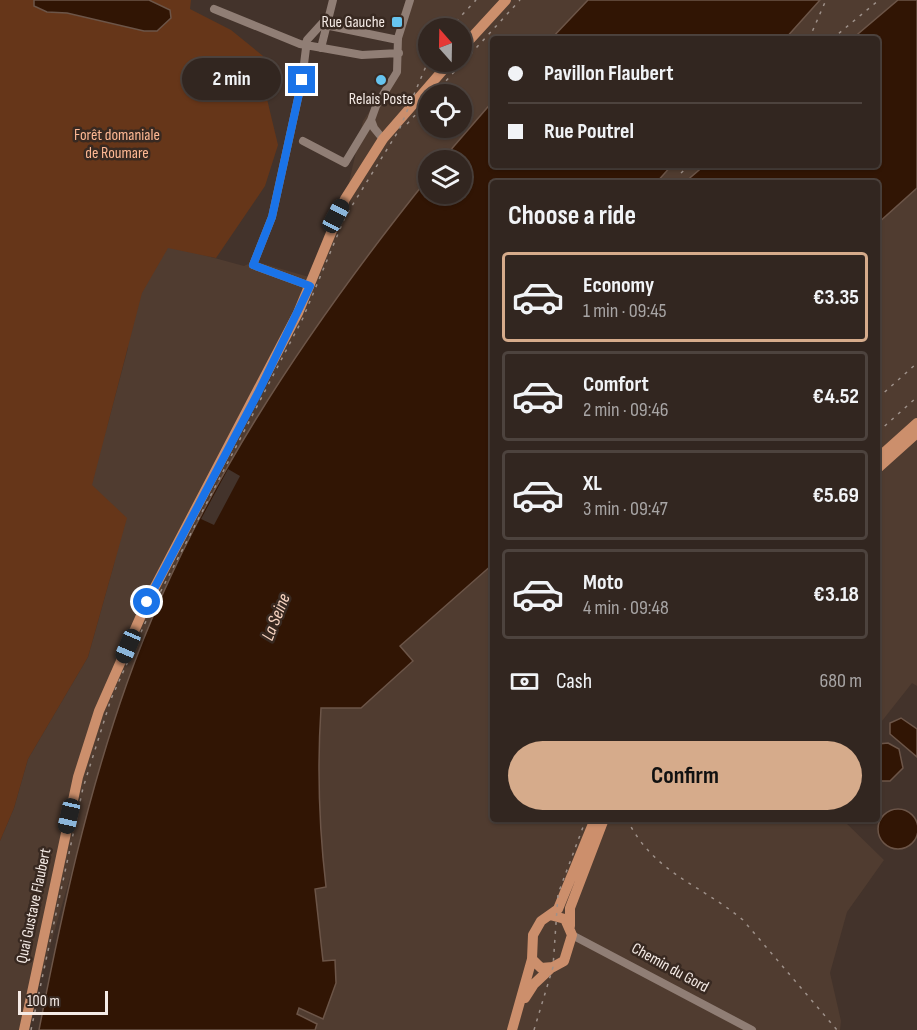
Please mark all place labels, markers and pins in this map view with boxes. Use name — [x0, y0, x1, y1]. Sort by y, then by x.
place label: Rue Gauche — [322, 13, 385, 32]
marker: Rue Gauche — [390, 15, 404, 29]
marker: Relais Poste — [374, 73, 388, 87]
place label: Relais Poste — [349, 90, 413, 109]

